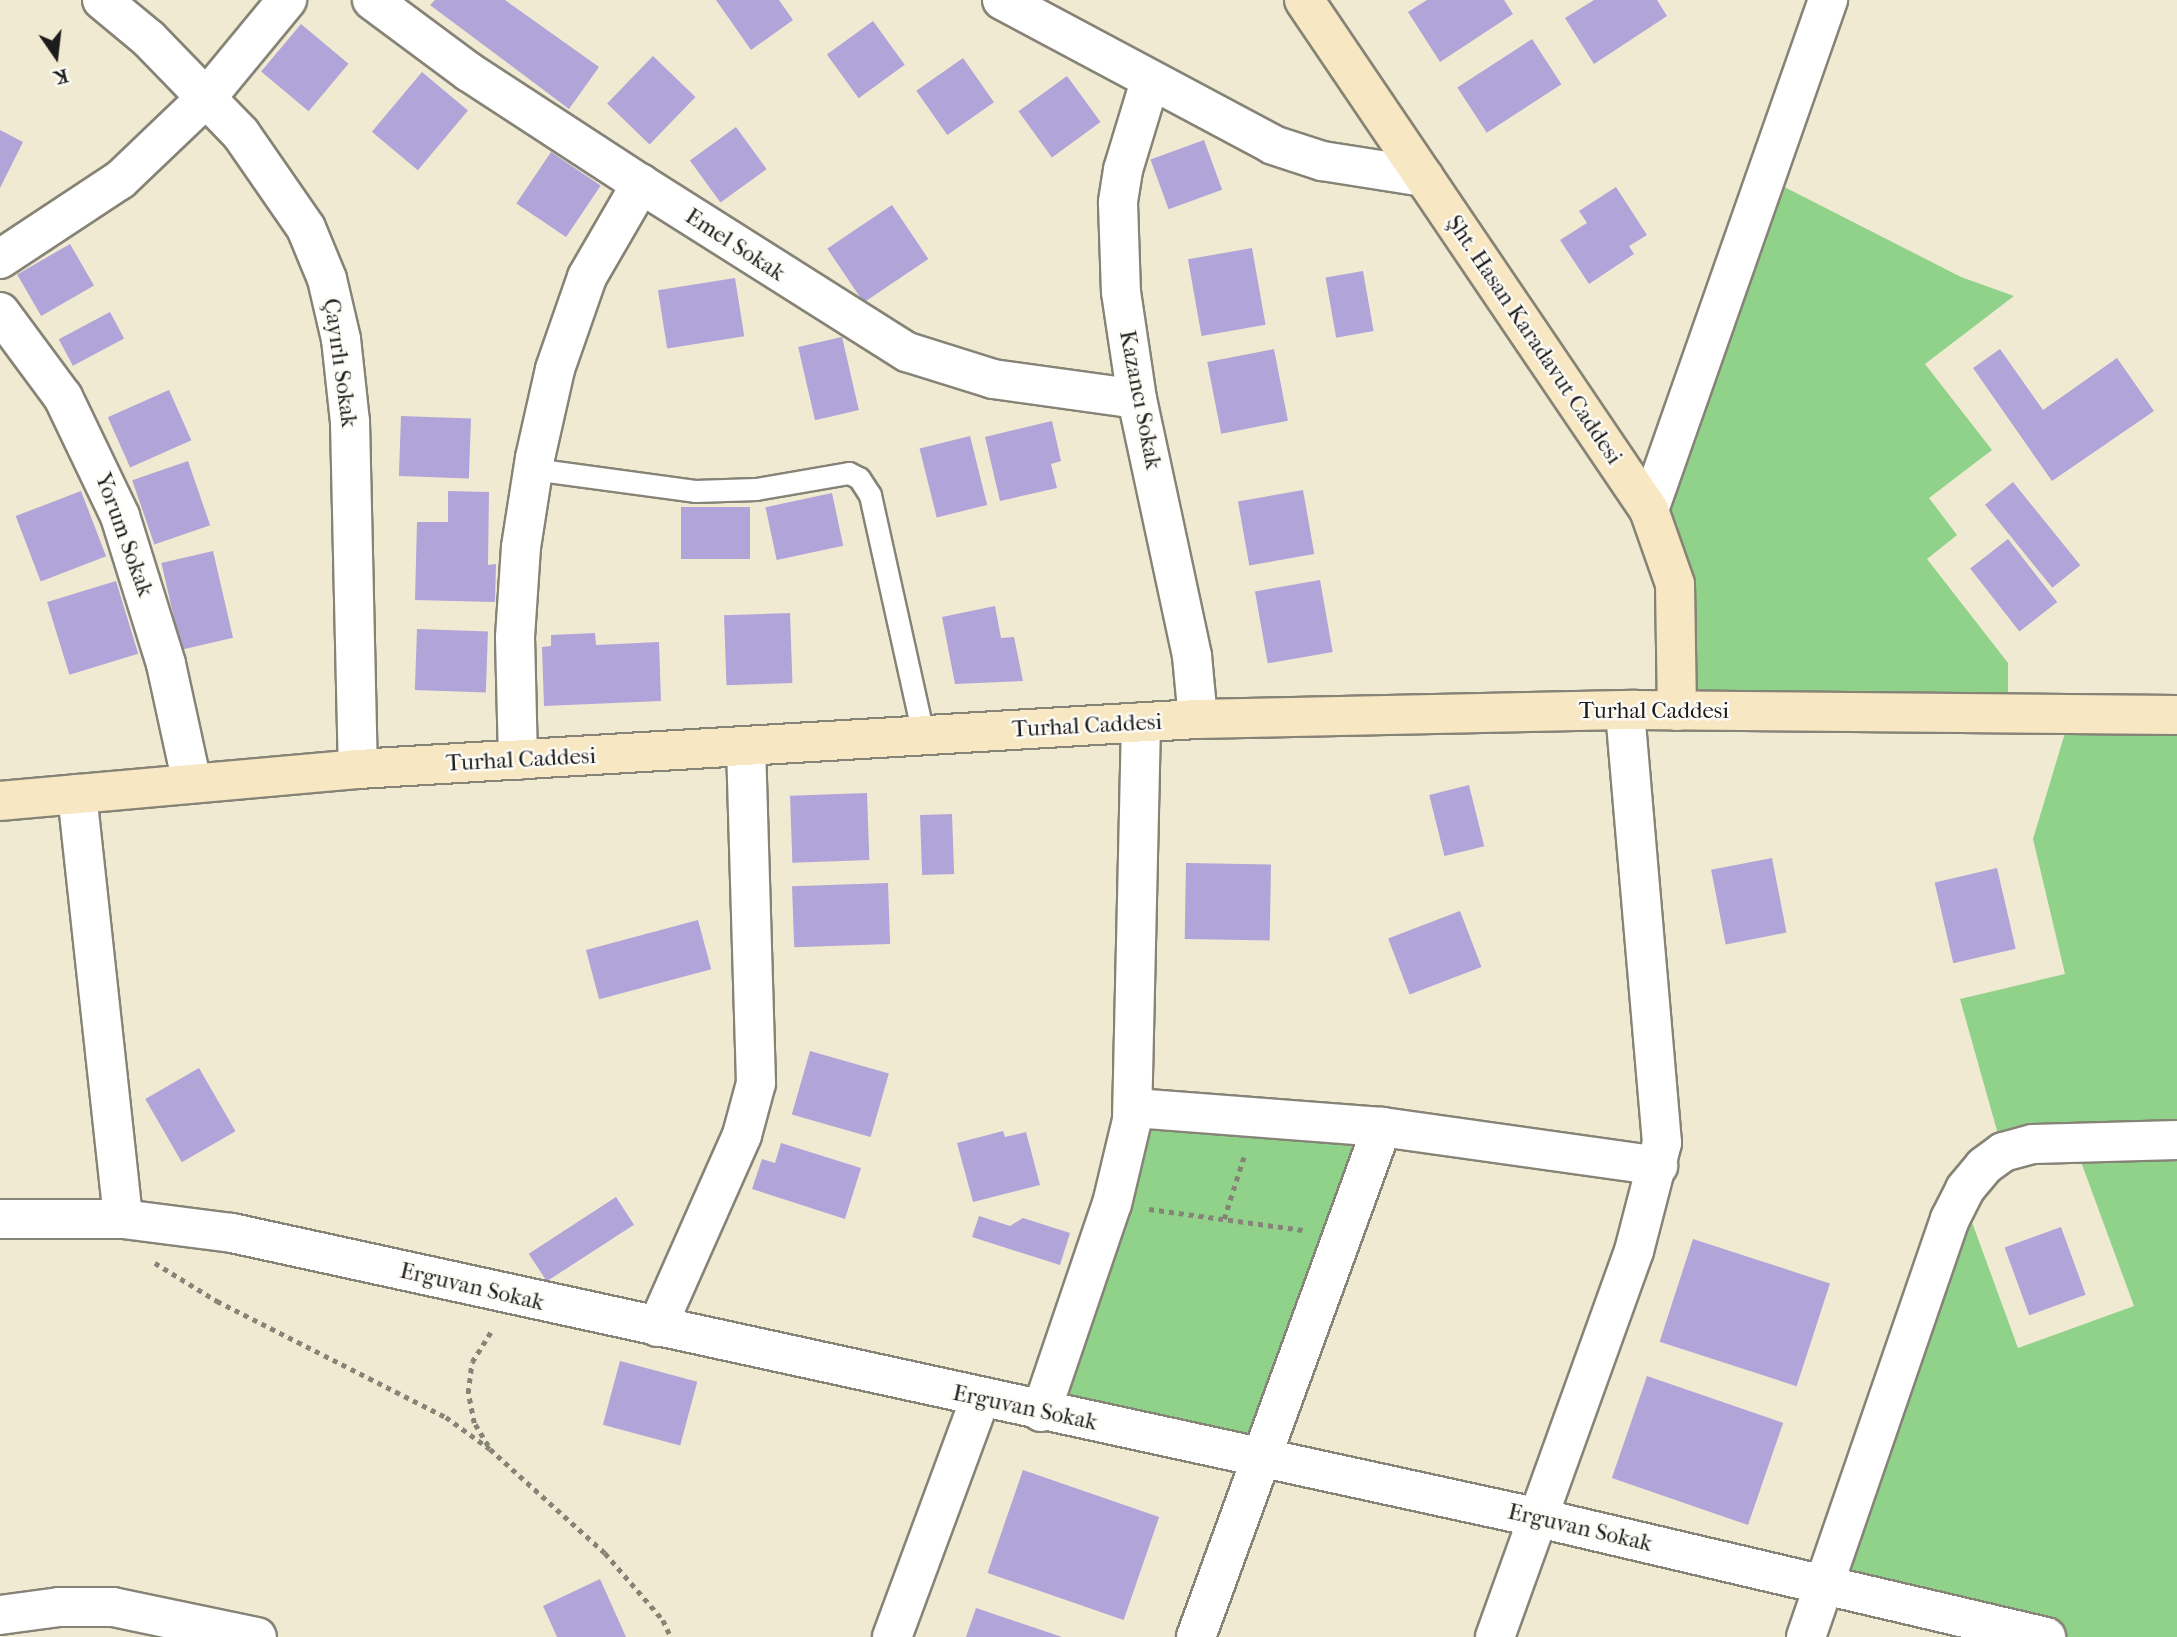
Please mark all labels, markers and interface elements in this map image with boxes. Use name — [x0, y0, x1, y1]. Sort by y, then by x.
north arrow — [21, 21, 91, 91]
text: K — [52, 64, 70, 89]
street label: Emel Sokak — [680, 203, 790, 287]
street label: Şht. Hasan Karadavut Caddesi — [1440, 210, 1628, 470]
street label: Çayırlı Sokak — [317, 297, 363, 429]
street label: Kazancı Sokak — [1113, 328, 1167, 472]
street label: Yorum Sokak — [89, 469, 159, 601]
street label: Turhal Caddesi — [1579, 697, 1729, 725]
street label: Turhal Caddesi — [1011, 708, 1163, 744]
street label: Turhal Caddesi — [445, 742, 597, 778]
street label: Erguvan Sokak — [397, 1257, 547, 1317]
street label: Erguvan Sokak — [950, 1379, 1100, 1437]
street label: Erguvan Sokak — [1505, 1498, 1655, 1558]

